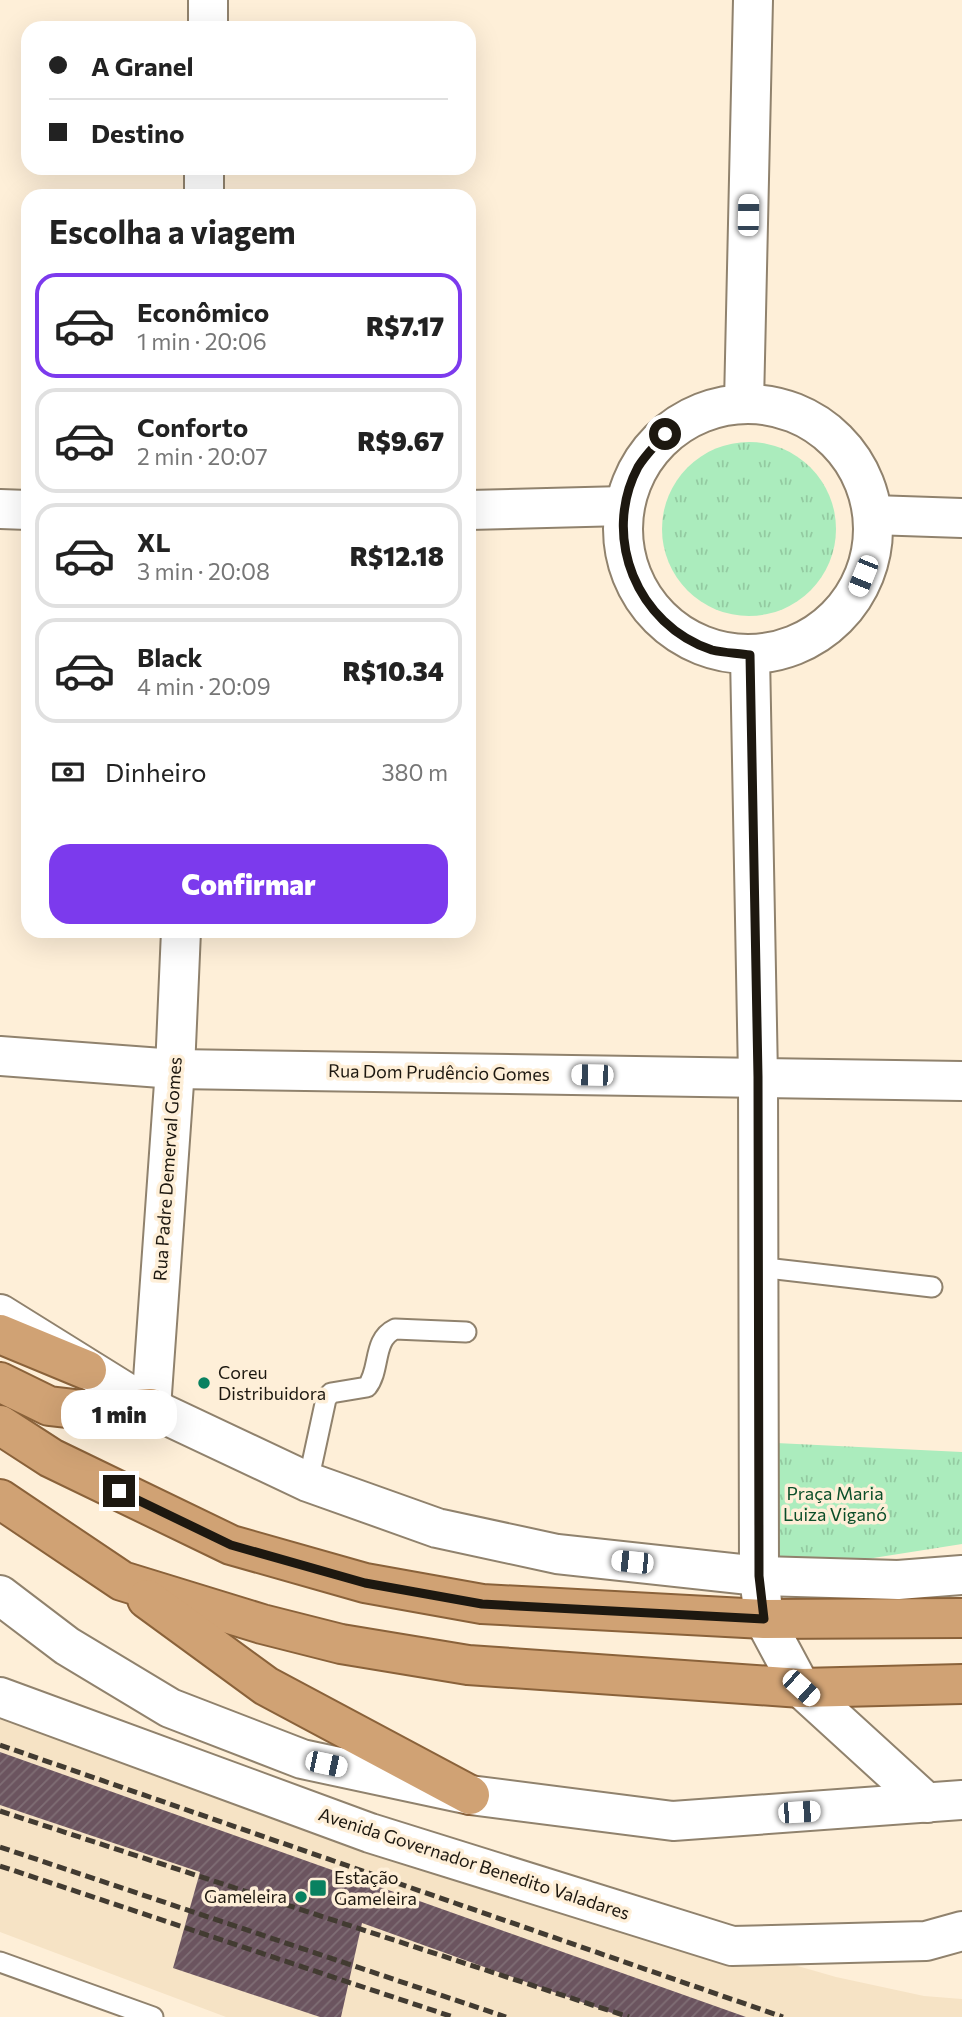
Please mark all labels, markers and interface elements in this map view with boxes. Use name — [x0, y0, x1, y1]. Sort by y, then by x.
text: A Granel — [91, 50, 194, 81]
text: Destino — [91, 117, 185, 148]
car — [738, 194, 759, 236]
text: Escolha a viagem — [49, 211, 296, 251]
icon: car — [53, 294, 116, 357]
text: Econômico — [137, 296, 269, 327]
text: R$7.17 — [366, 310, 444, 341]
text: 1 min · 20:06 — [137, 327, 267, 355]
icon: car — [53, 409, 116, 472]
text: Conforto — [137, 411, 248, 442]
route start — [649, 418, 681, 450]
text: R$9.67 — [357, 425, 444, 456]
text: 2 min · 20:07 — [137, 442, 268, 470]
icon: car — [53, 524, 116, 587]
text: XL — [137, 526, 171, 557]
text: R$12.18 — [350, 540, 444, 571]
car — [846, 553, 881, 599]
text: 3 min · 20:08 — [137, 557, 270, 585]
icon: car — [53, 639, 116, 702]
text: Black — [137, 641, 203, 672]
text: R$10.34 — [343, 655, 444, 686]
text: 4 min · 20:09 — [137, 672, 271, 700]
icon: cash — [49, 753, 87, 791]
text: Dinheiro — [105, 756, 207, 787]
text: 380 m — [381, 758, 448, 786]
button: Confirmar — [49, 844, 448, 924]
street label: Rua Padre Demerval Gomes — [148, 1056, 186, 1282]
street label: Rua Dom Prudêncio Gomes — [328, 1059, 550, 1085]
car — [571, 1064, 614, 1086]
place label: Coreu Distribuidora — [218, 1361, 326, 1404]
marker: Coreu Distribuidora — [196, 1375, 212, 1391]
callout: 1 min — [61, 1390, 177, 1438]
text: 1 min — [91, 1400, 147, 1428]
route end — [103, 1475, 135, 1507]
park label: Praça Maria Luiza Viganó — [783, 1482, 887, 1525]
car — [611, 1549, 654, 1575]
car — [779, 1666, 824, 1710]
car — [304, 1749, 349, 1779]
car — [778, 1800, 821, 1824]
street label: Avenida Governador Benedito Valadares — [316, 1802, 633, 1924]
place label: Estação Gameleira — [334, 1866, 417, 1909]
marker: Estação Gameleira — [308, 1878, 328, 1898]
place label: Gameleira — [204, 1885, 287, 1907]
marker: Gameleira — [293, 1889, 309, 1905]

